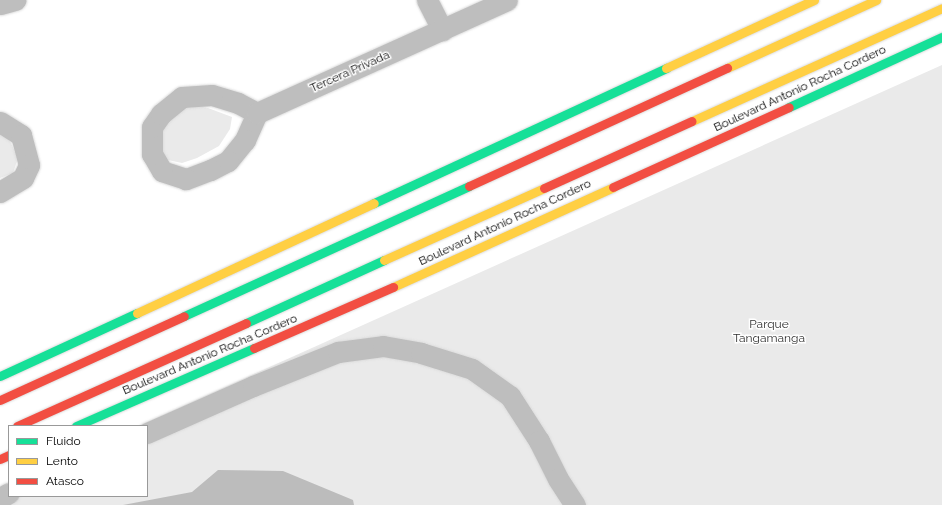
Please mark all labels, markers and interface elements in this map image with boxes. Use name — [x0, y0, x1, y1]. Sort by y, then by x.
street label: Boulevard Antonio Rocha Cordero — [711, 43, 889, 135]
street label: Tercera Privada — [308, 48, 392, 96]
street label: Boulevard Antonio Rocha Cordero — [416, 177, 594, 269]
street label: Boulevard Antonio Rocha Cordero — [120, 312, 300, 398]
park label: Parque Tangamanga — [733, 318, 805, 346]
legend — [8, 425, 148, 497]
text: Fluido — [46, 434, 81, 448]
text: Lento — [46, 454, 78, 468]
text: Atasco — [46, 474, 84, 488]

